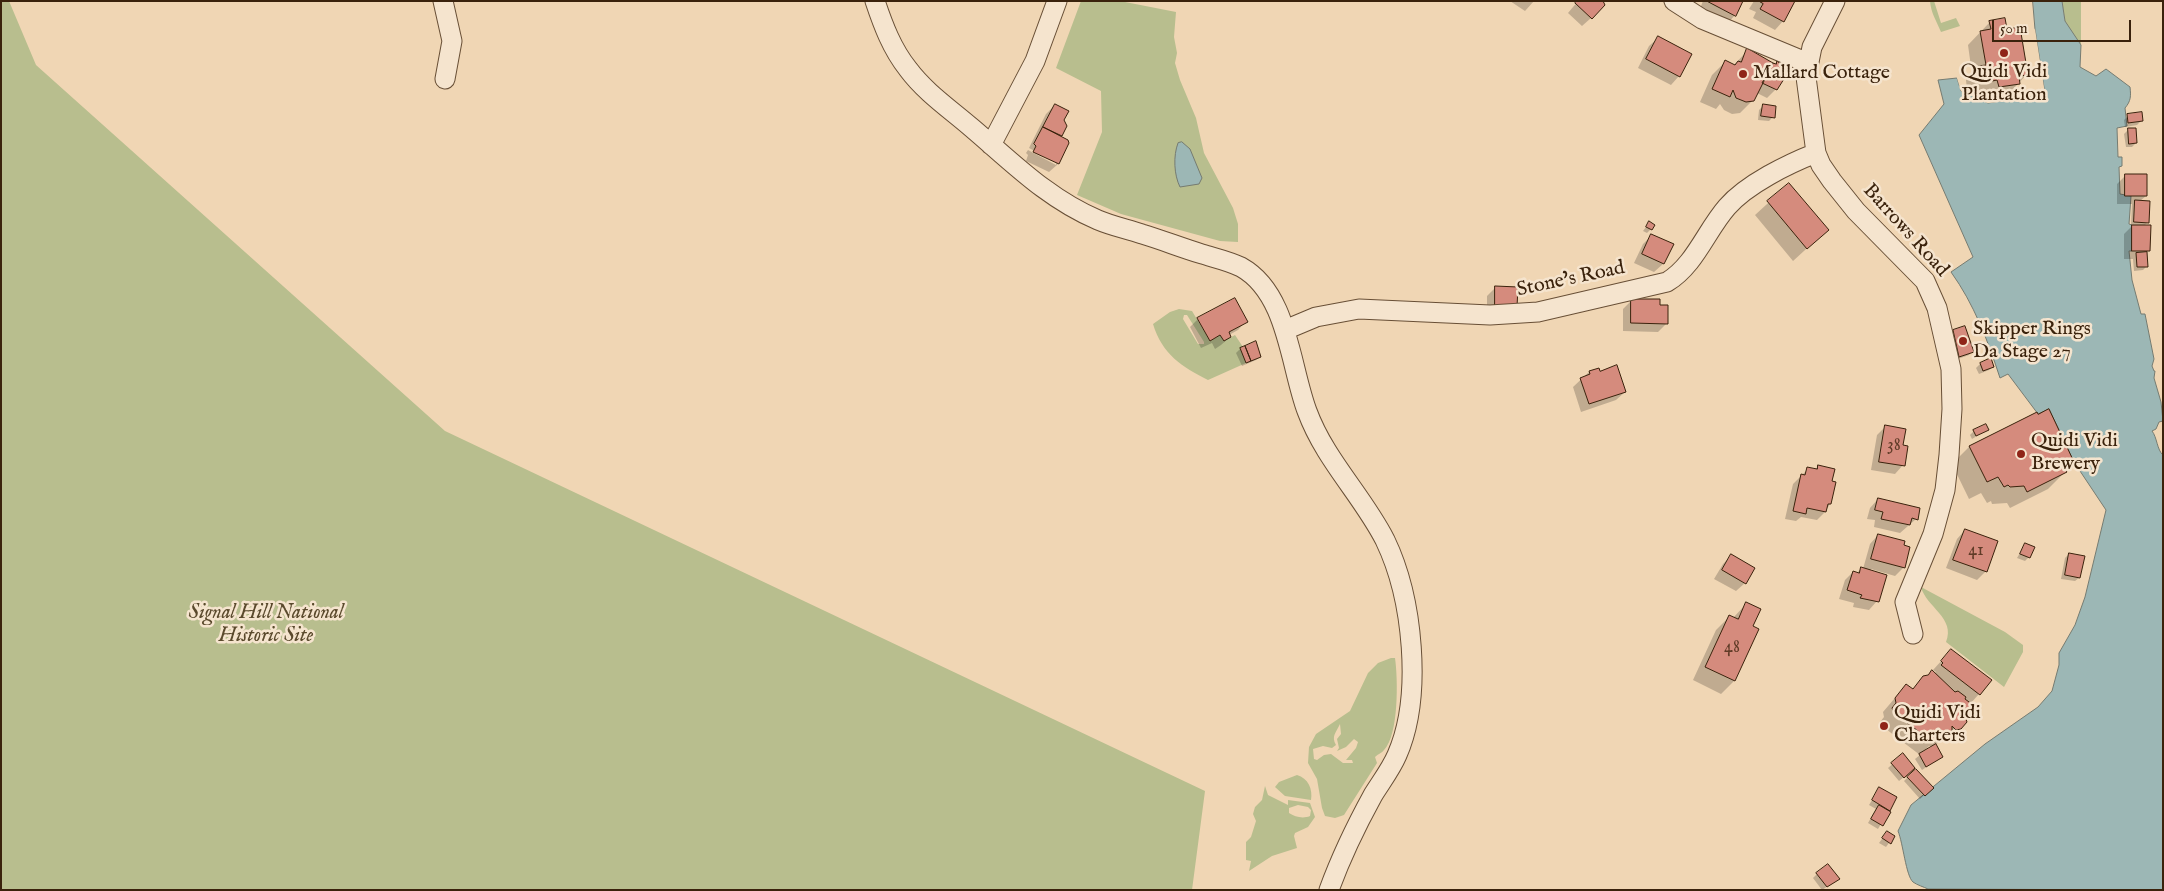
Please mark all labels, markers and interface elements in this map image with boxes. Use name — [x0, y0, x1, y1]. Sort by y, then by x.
scale bar — [1994, 10, 2133, 42]
text: 50 m — [2000, 19, 2028, 38]
marker: Quidi Vidi Plantation — [1998, 47, 2010, 59]
place label: Quidi Vidi Plantation — [1961, 61, 2047, 108]
place label: Mallard Cottage — [1753, 62, 1890, 86]
marker: Mallard Cottage — [1737, 68, 1749, 80]
street label: Barrows Road — [1857, 180, 1953, 282]
street label: Stone's Road — [1515, 257, 1627, 303]
place label: Skipper Rings Da Stage 27 — [1973, 318, 2091, 365]
marker: Skipper Rings Da Stage 27 — [1957, 335, 1969, 347]
place label: Quidi Vidi Brewery — [2031, 430, 2118, 477]
house number: 38 — [1887, 435, 1901, 457]
marker: Quidi Vidi Brewery — [2015, 448, 2027, 460]
house number: 41 — [1968, 540, 1984, 562]
park label: Signal Hill National Historic Site — [189, 602, 343, 649]
house number: 48 — [1724, 637, 1740, 659]
place label: Quidi Vidi Charters — [1894, 702, 1981, 749]
marker: Quidi Vidi Charters — [1878, 720, 1890, 732]

